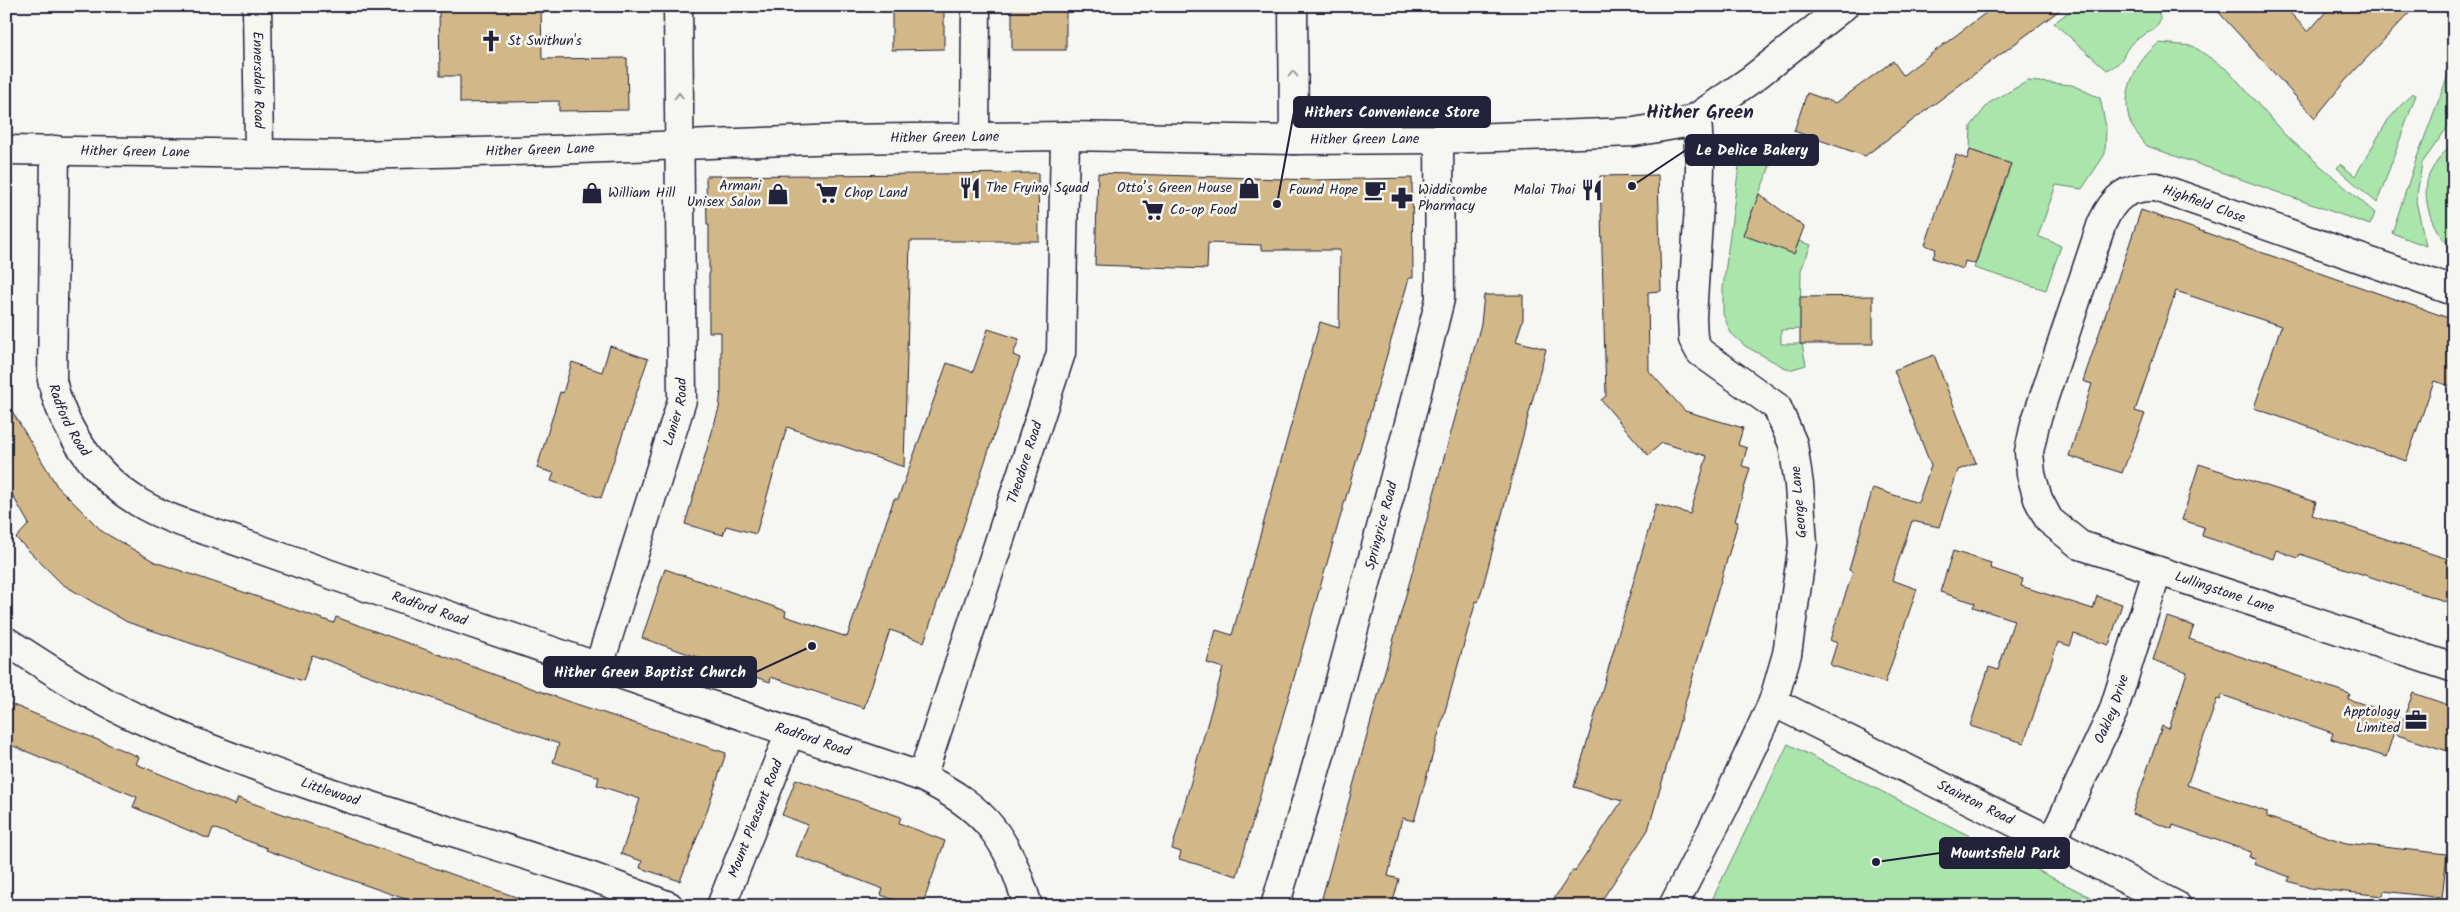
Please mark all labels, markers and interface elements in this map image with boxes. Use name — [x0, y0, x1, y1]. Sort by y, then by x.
church icon: St Swithun's — [478, 28, 504, 54]
place label: St Swithun's — [508, 30, 582, 52]
street label: Ennersdale Road — [246, 31, 270, 130]
one-way arrow — [1288, 70, 1298, 78]
one-way arrow — [674, 92, 684, 100]
callout: Hithers Convenience Store — [1294, 97, 1490, 127]
district label: Hither Green — [1646, 98, 1754, 128]
text: Hithers Convenience Store — [1304, 101, 1480, 125]
street label: Hither Green Lane — [890, 126, 1000, 149]
street label: Hither Green Lane — [1310, 128, 1420, 151]
callout: Le Delice Bakery — [1686, 135, 1818, 165]
street label: Hither Green Lane — [485, 137, 596, 163]
text: Le Delice Bakery — [1696, 139, 1808, 163]
street label: Hither Green Lane — [80, 140, 190, 164]
place label: Armani Unisex Salon — [687, 175, 762, 213]
restaurant icon: The Frying Squad — [957, 175, 983, 201]
shop icon: Otto’s Green House — [1236, 175, 1262, 201]
place label: The Frying Squad — [986, 177, 1090, 199]
place label: Otto’s Green House — [1117, 177, 1233, 199]
cafe icon: Found Hope — [1362, 177, 1388, 203]
restaurant icon: Malai Thai — [1579, 177, 1605, 203]
place label: Found Hope — [1289, 179, 1359, 201]
place label: Widdicombe Pharmacy — [1418, 179, 1488, 217]
place label: Malai Thai — [1514, 179, 1576, 201]
street label: Highfield Close — [2159, 179, 2249, 229]
shop icon: William Hill — [579, 180, 605, 206]
supermarket icon: Chop Land — [814, 180, 840, 206]
shop icon: Armani Unisex Salon — [765, 181, 791, 207]
place label: William Hill — [608, 182, 676, 204]
place label: Chop Land — [844, 182, 908, 204]
pharmacy icon: Widdicombe Pharmacy — [1389, 185, 1415, 211]
supermarket icon: Co-op Food — [1140, 197, 1166, 223]
place label: Co-op Food — [1170, 199, 1238, 221]
street label: Lanier Road — [657, 377, 693, 449]
street label: Radford Road — [42, 382, 96, 462]
street label: Theodore Road — [1001, 417, 1049, 507]
street label: George Lane — [1785, 464, 1813, 539]
street label: Springrice Road — [1359, 478, 1404, 572]
street label: Lullingstone Lane — [2172, 566, 2278, 619]
street label: Radford Road — [389, 586, 471, 633]
callout: Hither Green Baptist Church — [544, 657, 756, 687]
text: Hither Green Baptist Church — [554, 661, 746, 685]
street label: Oakley Drive — [2088, 671, 2135, 748]
place label: Apptology Limited — [2343, 701, 2401, 739]
office icon: Apptology Limited — [2403, 707, 2429, 733]
street label: Radford Road — [772, 717, 855, 763]
street label: Mount Pleasant Road — [722, 755, 789, 881]
street label: Littlewood — [298, 772, 363, 813]
street label: Stainton Road — [1933, 774, 2018, 832]
callout: Mountsfield Park — [1940, 838, 2069, 868]
text: Mountsfield Park — [1950, 842, 2060, 866]

